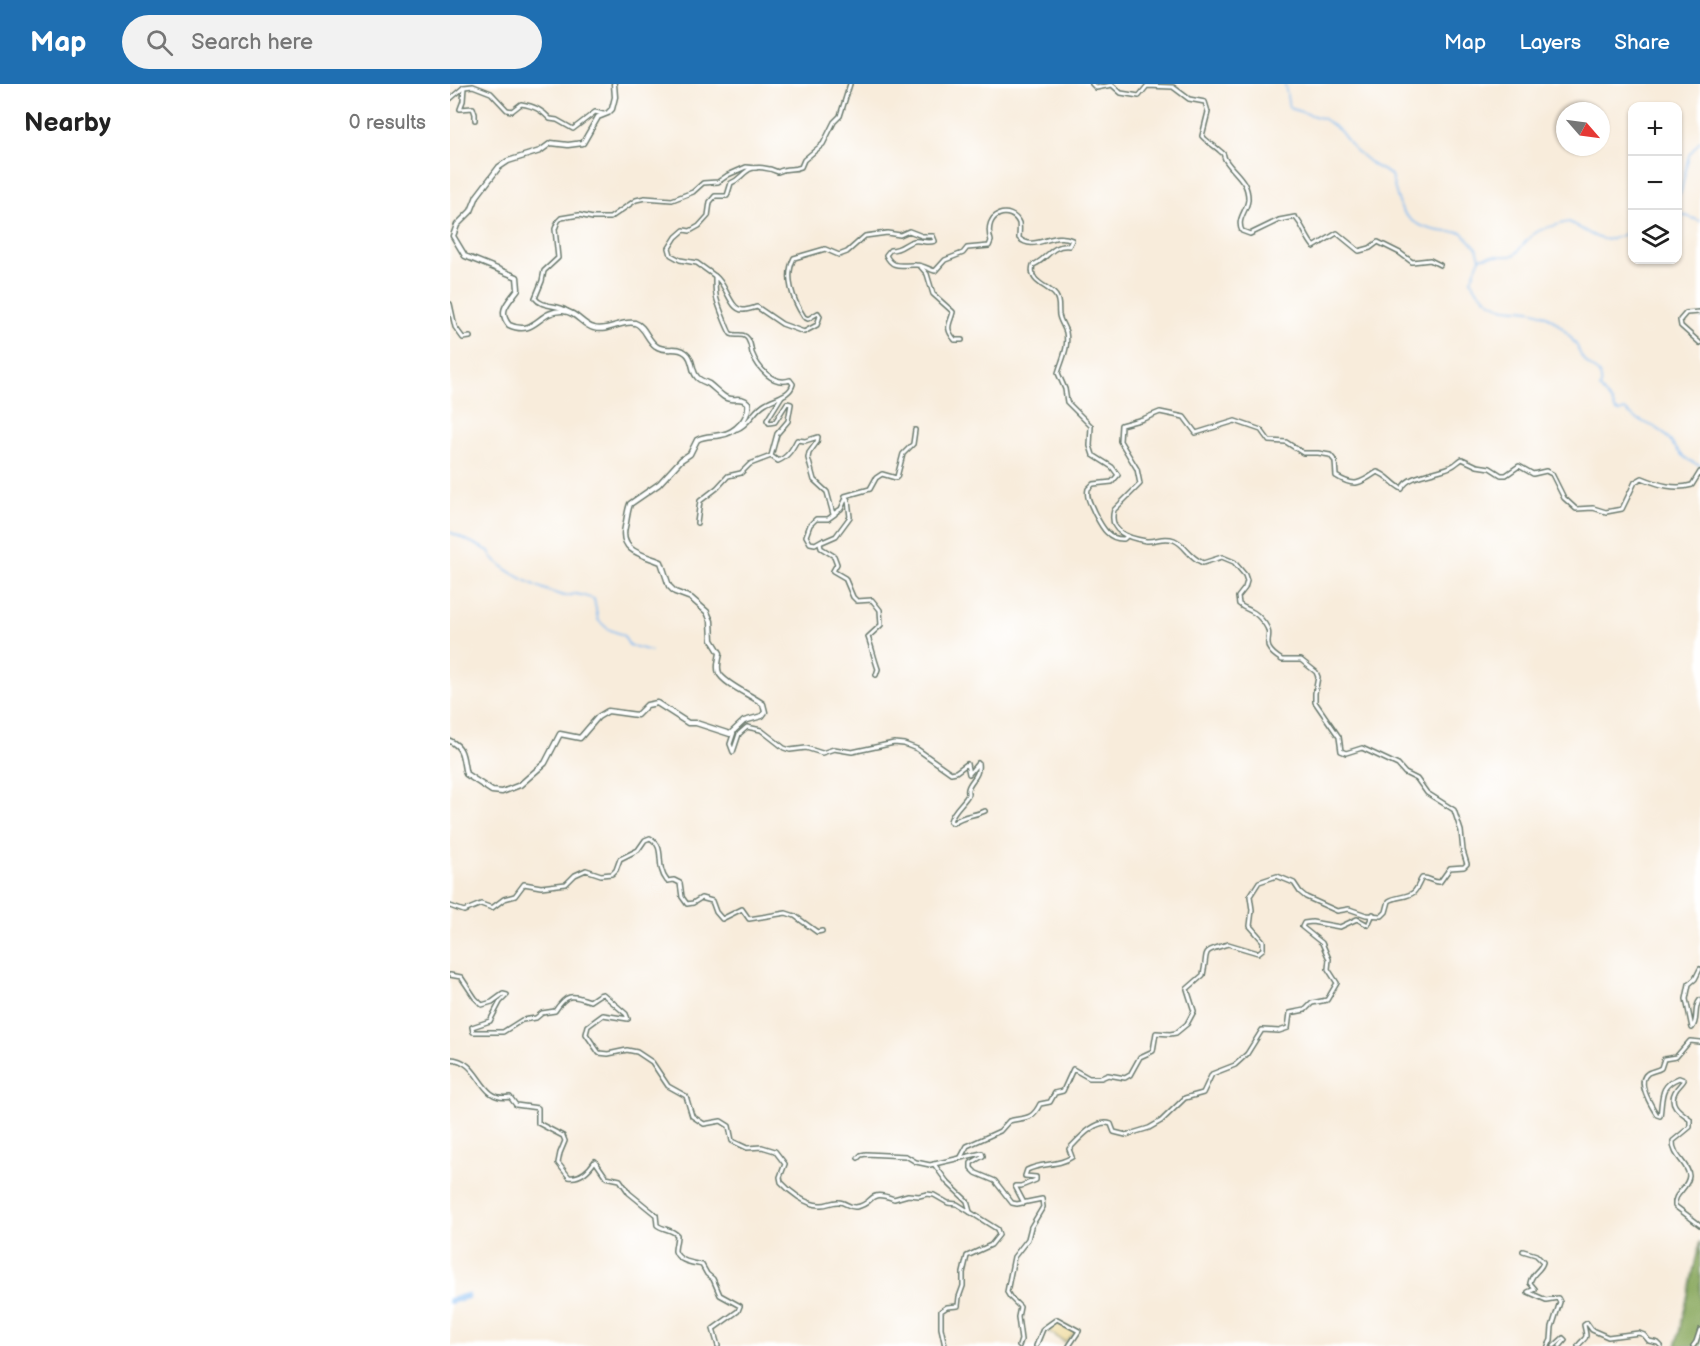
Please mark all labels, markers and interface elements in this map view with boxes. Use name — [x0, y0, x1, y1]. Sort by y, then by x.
search box — [122, 15, 542, 69]
text: Map — [30, 26, 86, 59]
icon: search — [143, 26, 176, 59]
text: Search here — [191, 29, 313, 56]
text: Map — [1444, 30, 1486, 55]
text: Layers — [1519, 30, 1581, 55]
text: Share — [1614, 30, 1670, 55]
north arrow — [1556, 102, 1610, 156]
map controls — [1628, 102, 1682, 264]
button: + — [1628, 102, 1682, 156]
text: Nearby — [24, 108, 111, 139]
text: 0 results — [349, 111, 426, 135]
button: − — [1628, 156, 1682, 210]
button: layers — [1628, 210, 1682, 264]

